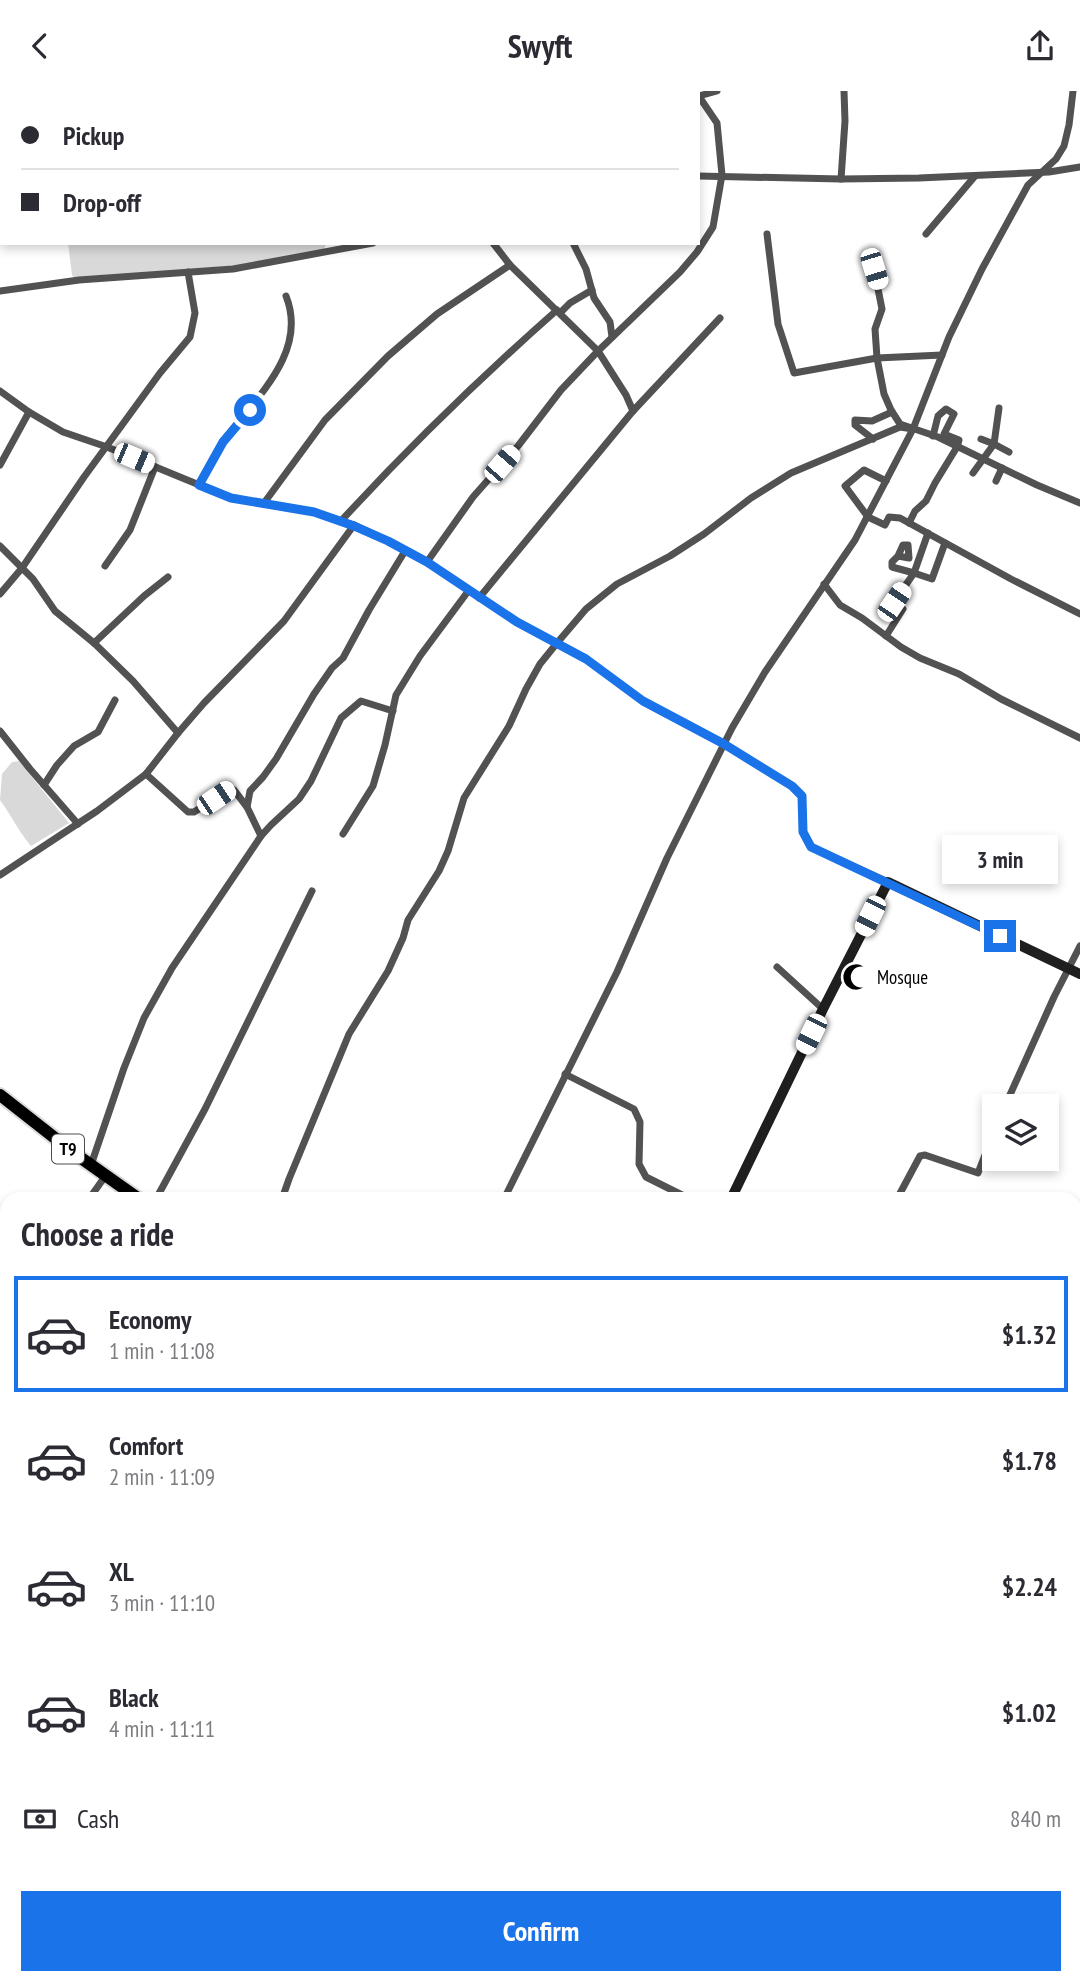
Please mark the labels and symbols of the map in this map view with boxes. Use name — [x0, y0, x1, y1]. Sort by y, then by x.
car — [858, 246, 891, 292]
route start — [234, 394, 266, 426]
car — [111, 440, 158, 476]
car — [481, 441, 524, 487]
car — [874, 579, 915, 625]
car — [193, 778, 240, 818]
callout: 3 min — [942, 835, 1058, 883]
car — [852, 893, 889, 939]
route end — [984, 920, 1016, 952]
mosque icon: Mosque — [841, 962, 871, 992]
place label: Mosque — [877, 965, 928, 989]
car — [793, 1011, 830, 1057]
road number: T9 — [52, 1135, 84, 1163]

